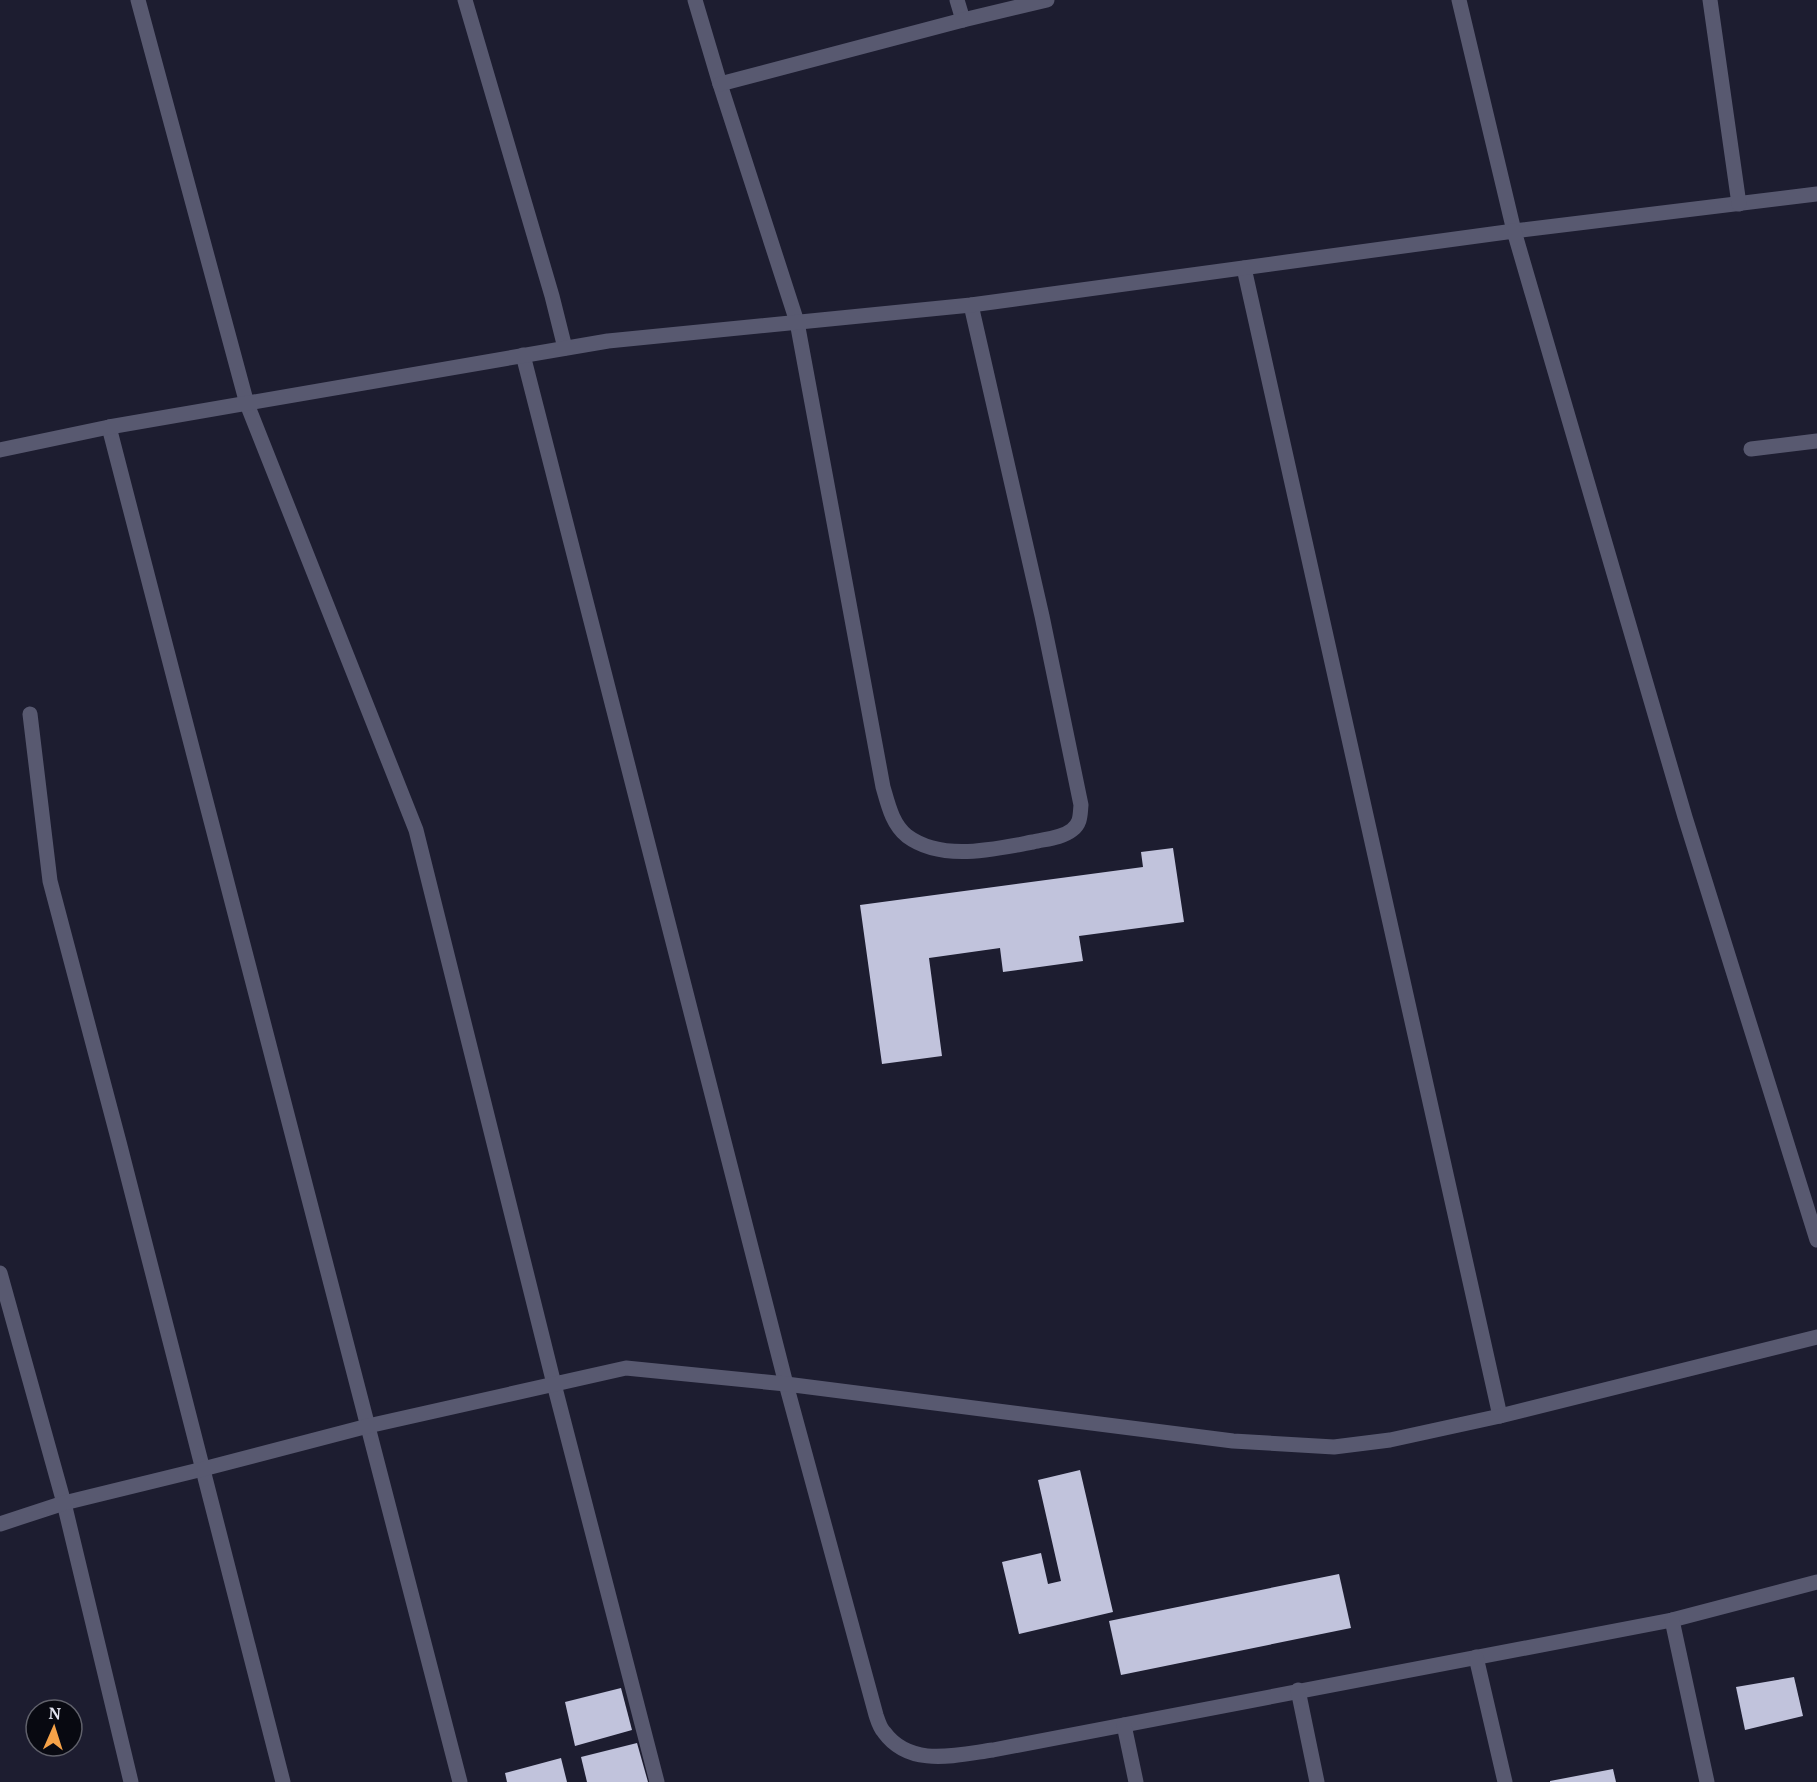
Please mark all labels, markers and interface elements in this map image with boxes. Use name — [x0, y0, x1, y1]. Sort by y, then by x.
north arrow — [24, 1698, 84, 1758]
text: N — [48, 1702, 61, 1724]

